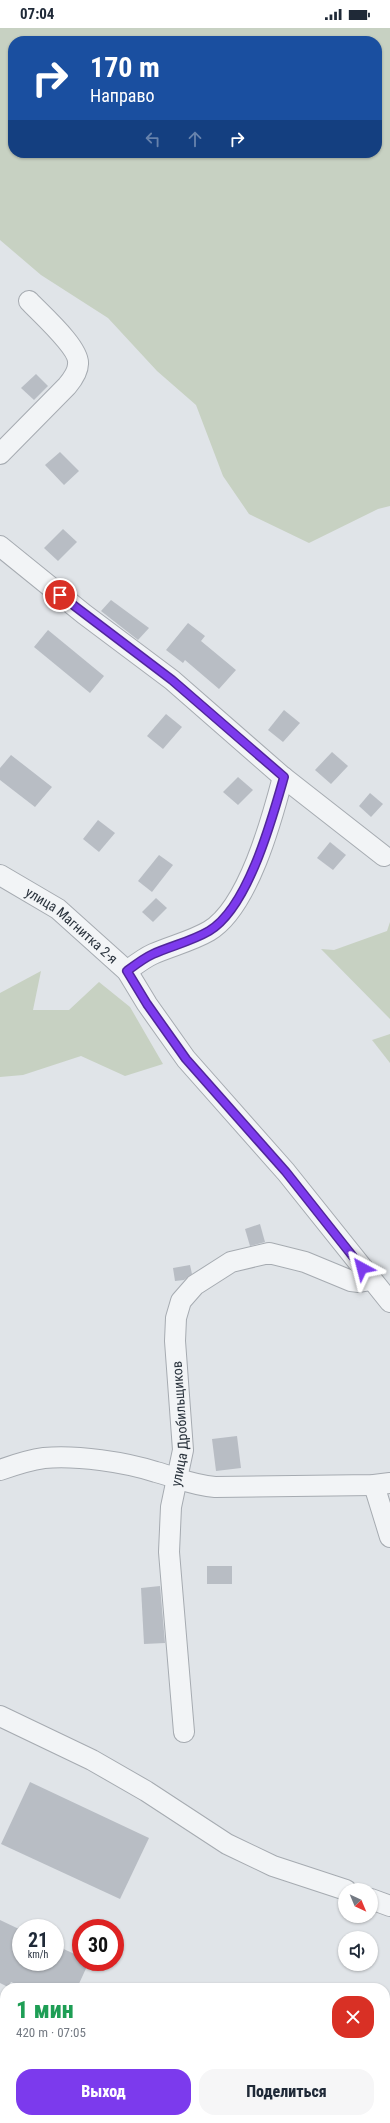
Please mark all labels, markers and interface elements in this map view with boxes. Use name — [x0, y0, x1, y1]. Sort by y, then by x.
text: 07:04 — [20, 5, 54, 23]
text: 170 m — [90, 51, 160, 84]
icon: right — [24, 52, 76, 104]
text: Направо — [90, 85, 155, 106]
icon: left — [142, 128, 164, 150]
icon: ahead — [184, 128, 206, 150]
icon: right — [226, 128, 248, 150]
pin — [43, 578, 77, 612]
icon: arrive — [49, 584, 71, 606]
street label: улица Магнитка 2-я — [23, 884, 121, 967]
position arrow — [341, 1247, 383, 1289]
street label: улица Дробильщиков — [168, 1361, 191, 1488]
north arrow — [338, 1883, 378, 1923]
map controls — [338, 1883, 378, 1971]
speed limit sign: 30 — [72, 1919, 124, 1971]
text: 21 — [28, 1928, 48, 1952]
button: sound — [338, 1931, 378, 1971]
text: km/h — [28, 1949, 48, 1960]
text: 1 мин — [16, 1996, 74, 2024]
button: close — [332, 1996, 374, 2038]
text: 420 m · 07:05 — [16, 2025, 86, 2040]
button: Выход — [16, 2069, 191, 2115]
button: Поделиться — [199, 2069, 374, 2115]

